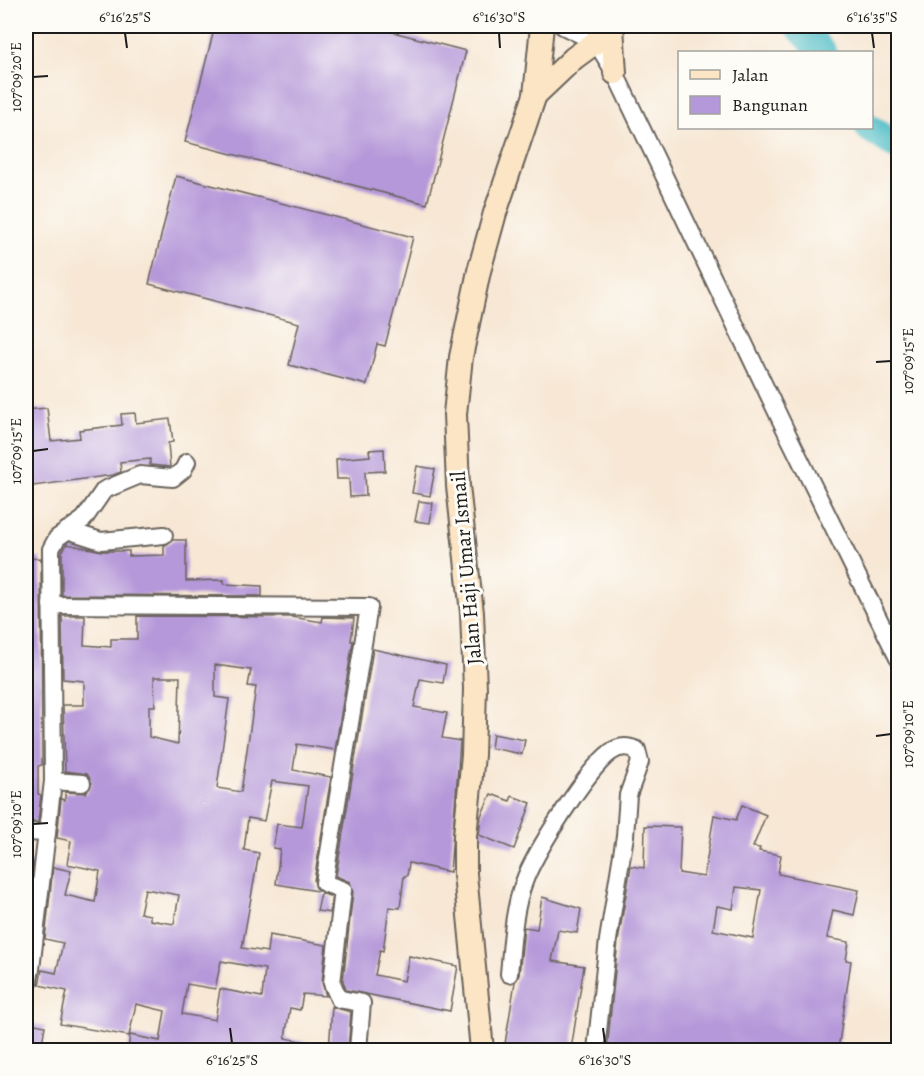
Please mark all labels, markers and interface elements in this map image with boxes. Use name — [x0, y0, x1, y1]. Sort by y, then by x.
text: 6°16'25"S — [99, 7, 151, 27]
text: 6°16'30"S — [473, 7, 525, 27]
text: 6°16'35"S — [846, 7, 898, 27]
text: 107°09'20"E — [6, 42, 26, 112]
legend — [678, 51, 873, 129]
text: Jalan — [732, 63, 769, 87]
text: Bangunan — [732, 93, 808, 117]
text: 107°09'15"E — [898, 328, 918, 394]
text: 107°09'15"E — [6, 418, 26, 484]
street label: Jalan Haji Umar Ismail — [444, 470, 488, 666]
text: 107°09'10"E — [898, 700, 918, 768]
text: 107°09'10"E — [6, 790, 26, 858]
text: 6°16'25"S — [206, 1050, 258, 1070]
text: 6°16'30"S — [579, 1050, 631, 1070]

